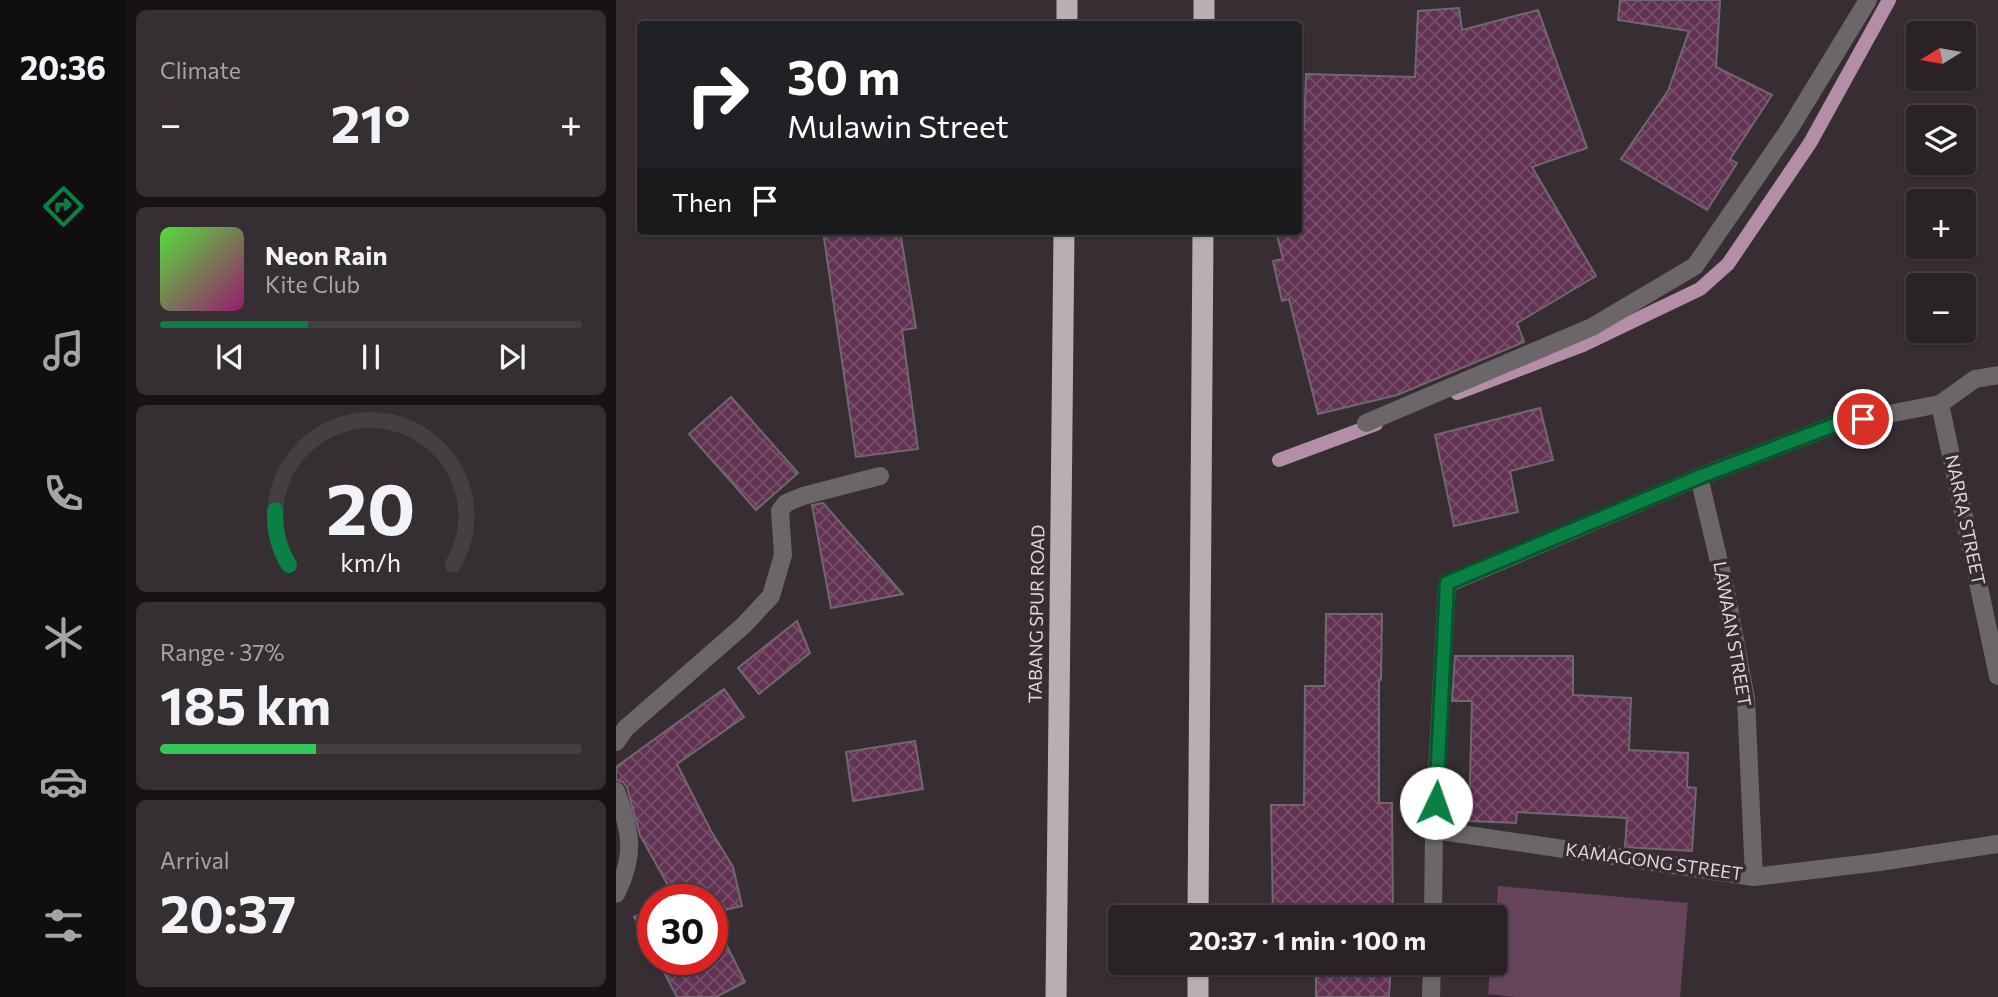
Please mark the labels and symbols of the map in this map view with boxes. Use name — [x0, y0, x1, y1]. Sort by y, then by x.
north arrow — [1906, 21, 1976, 91]
pin — [1833, 389, 1893, 449]
street label: NARRA STREET — [1941, 453, 1991, 587]
street label: TABANG SPUR ROAD — [1023, 524, 1049, 704]
street label: LAWAAN STREET — [1709, 559, 1757, 708]
position arrow — [1399, 766, 1473, 840]
street label: KAMAGONG STREET — [1564, 838, 1744, 884]
speed limit sign: 30 — [637, 884, 728, 975]

